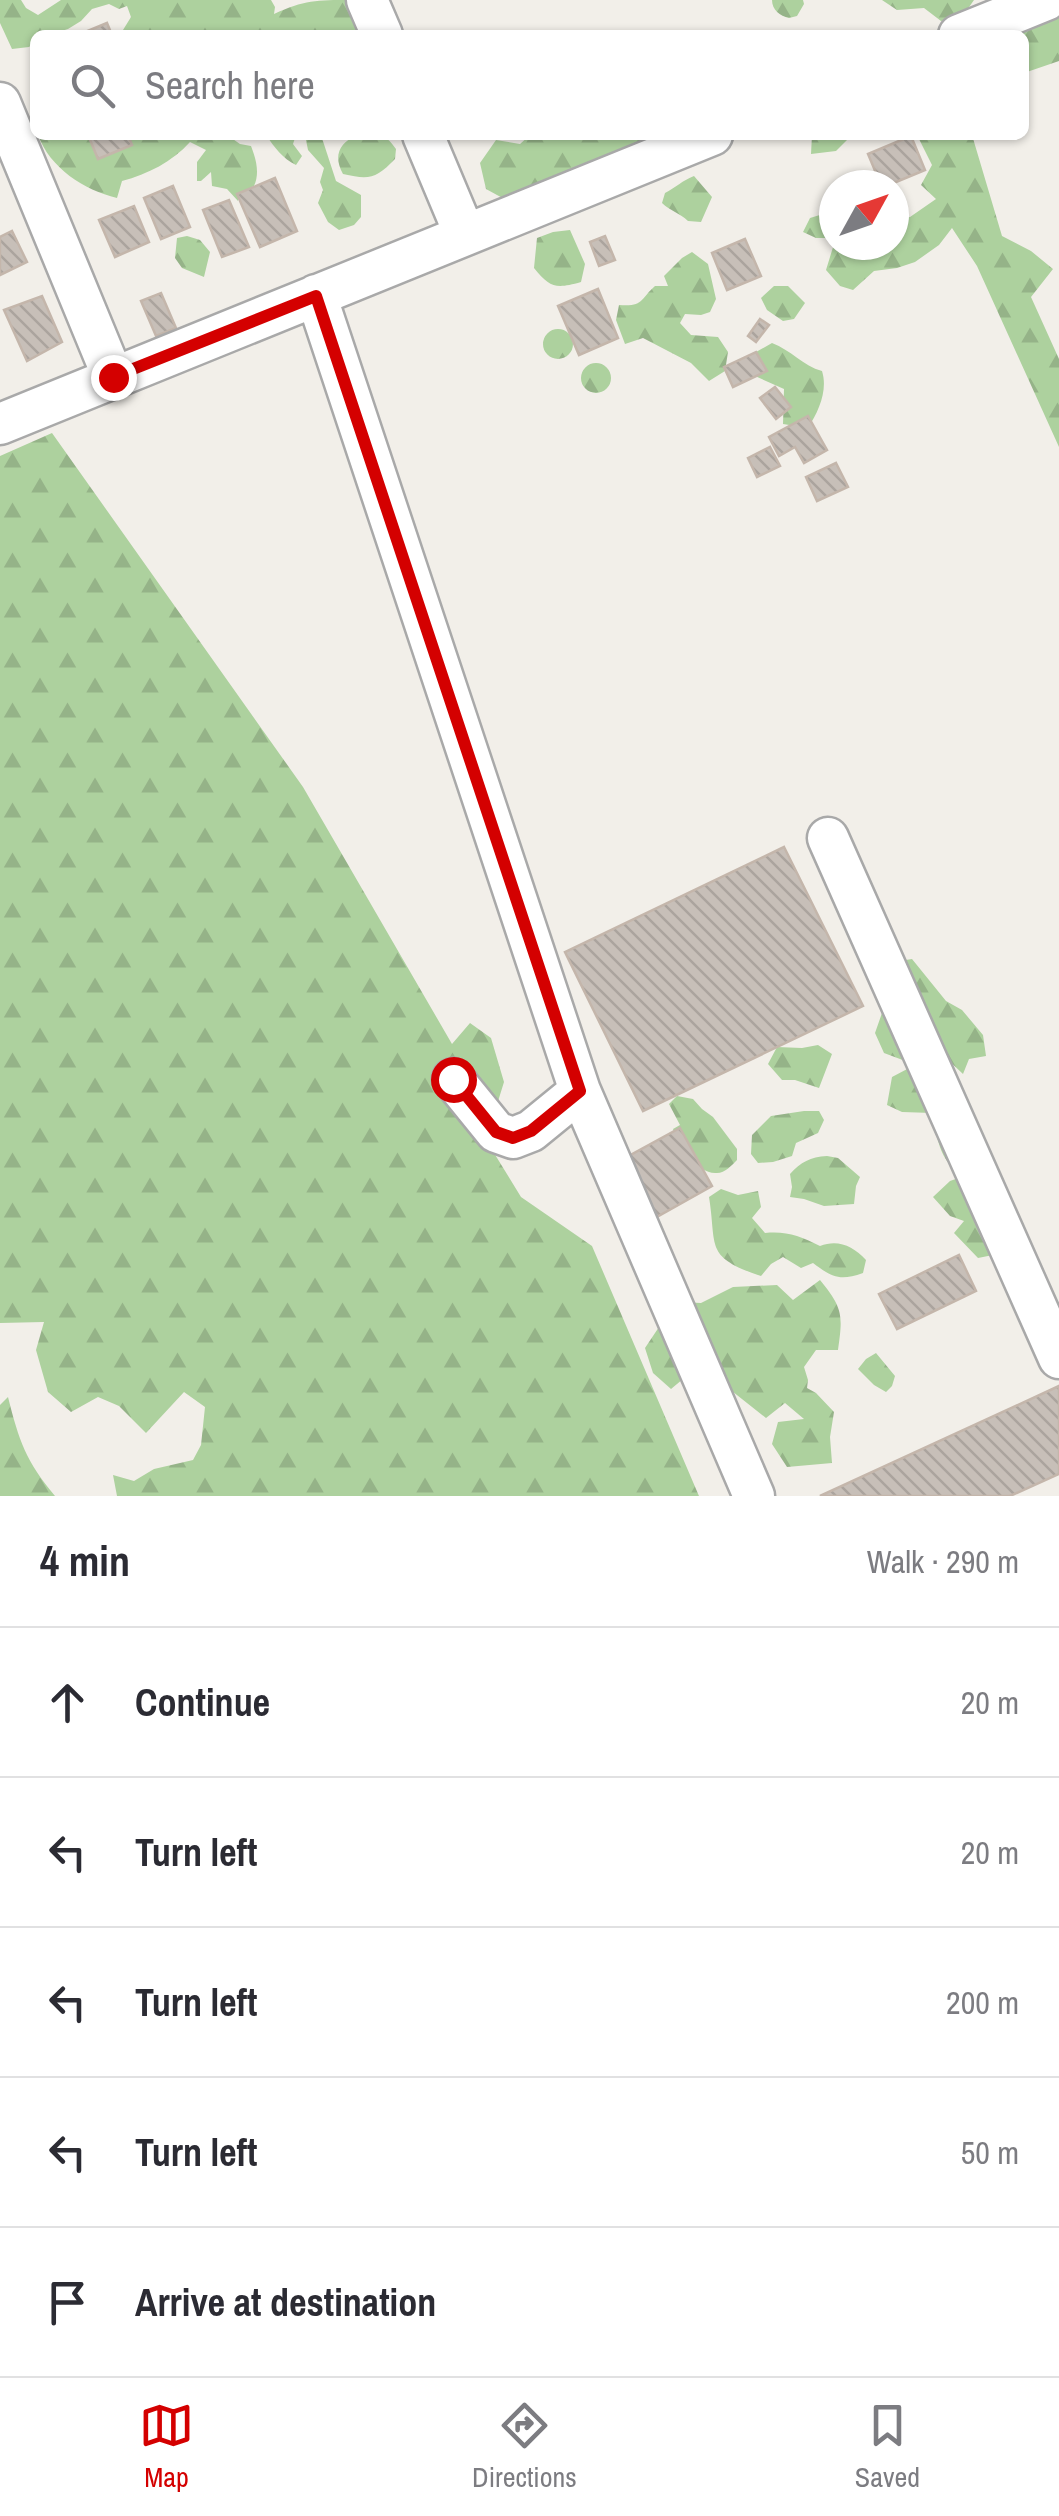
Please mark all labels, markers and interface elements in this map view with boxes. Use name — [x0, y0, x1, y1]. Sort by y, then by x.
search box — [30, 30, 1029, 140]
icon: search — [65, 58, 120, 113]
text: Search here — [145, 60, 315, 111]
north arrow — [819, 170, 909, 260]
route end — [91, 355, 137, 401]
route start — [431, 1057, 477, 1103]
text: 4 min — [40, 1533, 130, 1589]
text: Walk · 290 m — [867, 1540, 1019, 1583]
icon: ahead — [40, 1675, 95, 1730]
text: Continue — [135, 1677, 270, 1728]
text: 20 m — [961, 1681, 1019, 1724]
icon: left — [40, 1825, 95, 1880]
text: Turn left — [135, 1827, 257, 1878]
text: 20 m — [961, 1831, 1019, 1874]
icon: left — [40, 1975, 95, 2030]
text: Turn left — [135, 1977, 257, 2028]
text: 200 m — [946, 1981, 1019, 2024]
icon: left — [40, 2125, 95, 2180]
text: Turn left — [135, 2127, 257, 2178]
text: 50 m — [961, 2131, 1019, 2174]
icon: arrive — [40, 2275, 95, 2330]
text: Arrive at destination — [135, 2277, 436, 2328]
tab: Map — [139, 2398, 194, 2496]
tab: Directions — [472, 2398, 577, 2496]
tab: Saved — [855, 2398, 920, 2496]

